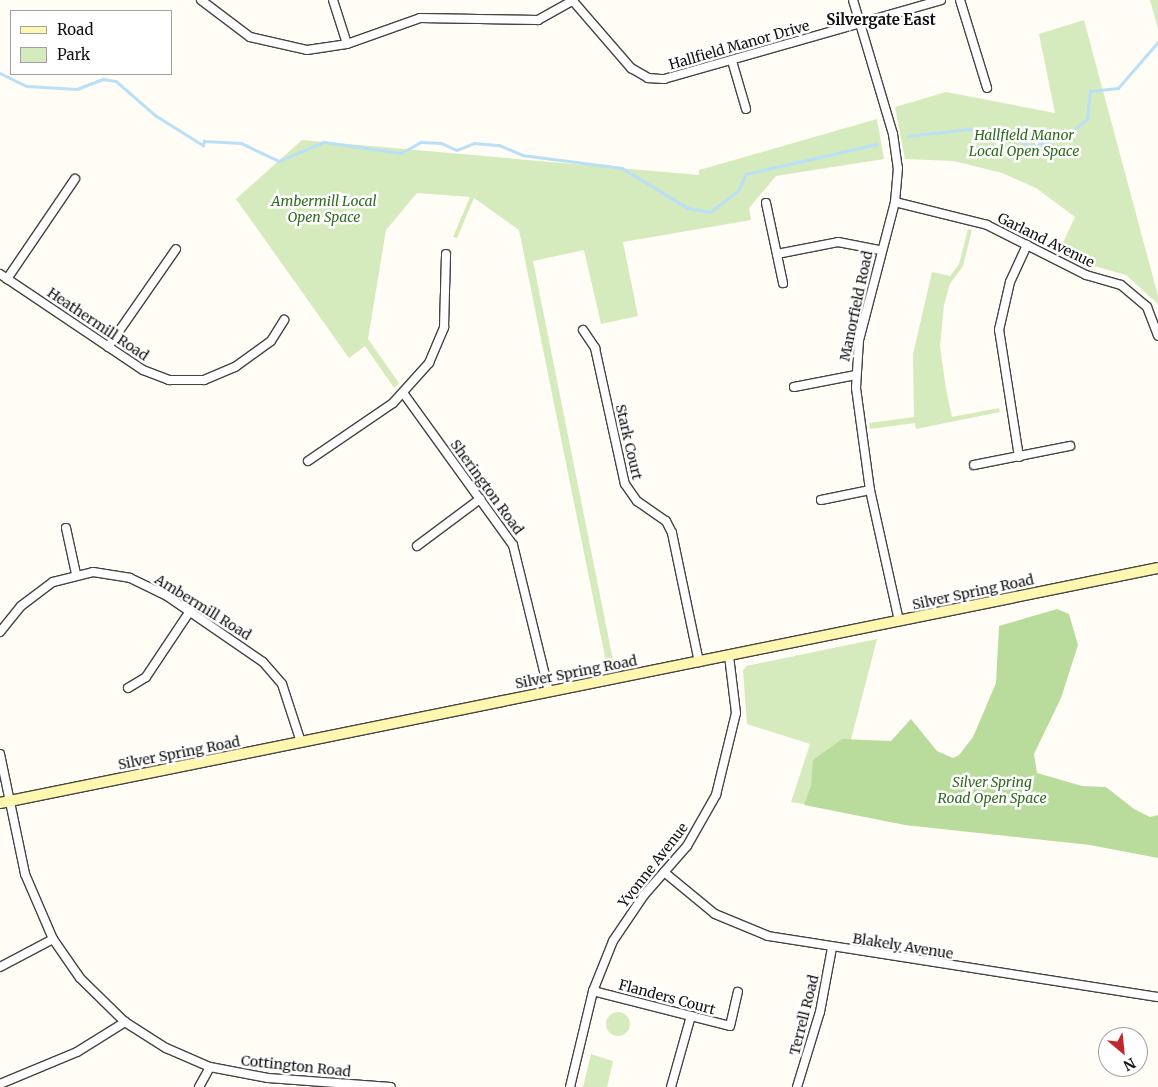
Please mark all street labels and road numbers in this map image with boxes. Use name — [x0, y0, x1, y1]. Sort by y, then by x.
street label: Hallfield Manor Drive — [667, 17, 811, 73]
street label: Garland Avenue — [995, 209, 1097, 271]
street label: Manorfield Road — [836, 249, 876, 363]
street label: Heathermill Road — [44, 284, 152, 364]
street label: Stark Court — [612, 403, 646, 481]
street label: Sherington Road — [447, 436, 527, 538]
street label: Ambermill Road — [152, 571, 254, 643]
street label: Silver Spring Road — [911, 571, 1035, 613]
street label: Silver Spring Road — [514, 652, 638, 692]
street label: Silver Spring Road — [117, 733, 241, 773]
street label: Yvonne Avenue — [615, 819, 691, 911]
street label: Blakely Avenue — [852, 930, 954, 962]
street label: Terrell Road — [786, 973, 822, 1057]
street label: Flanders Court — [617, 976, 717, 1018]
street label: Cottington Road — [240, 1052, 352, 1080]

